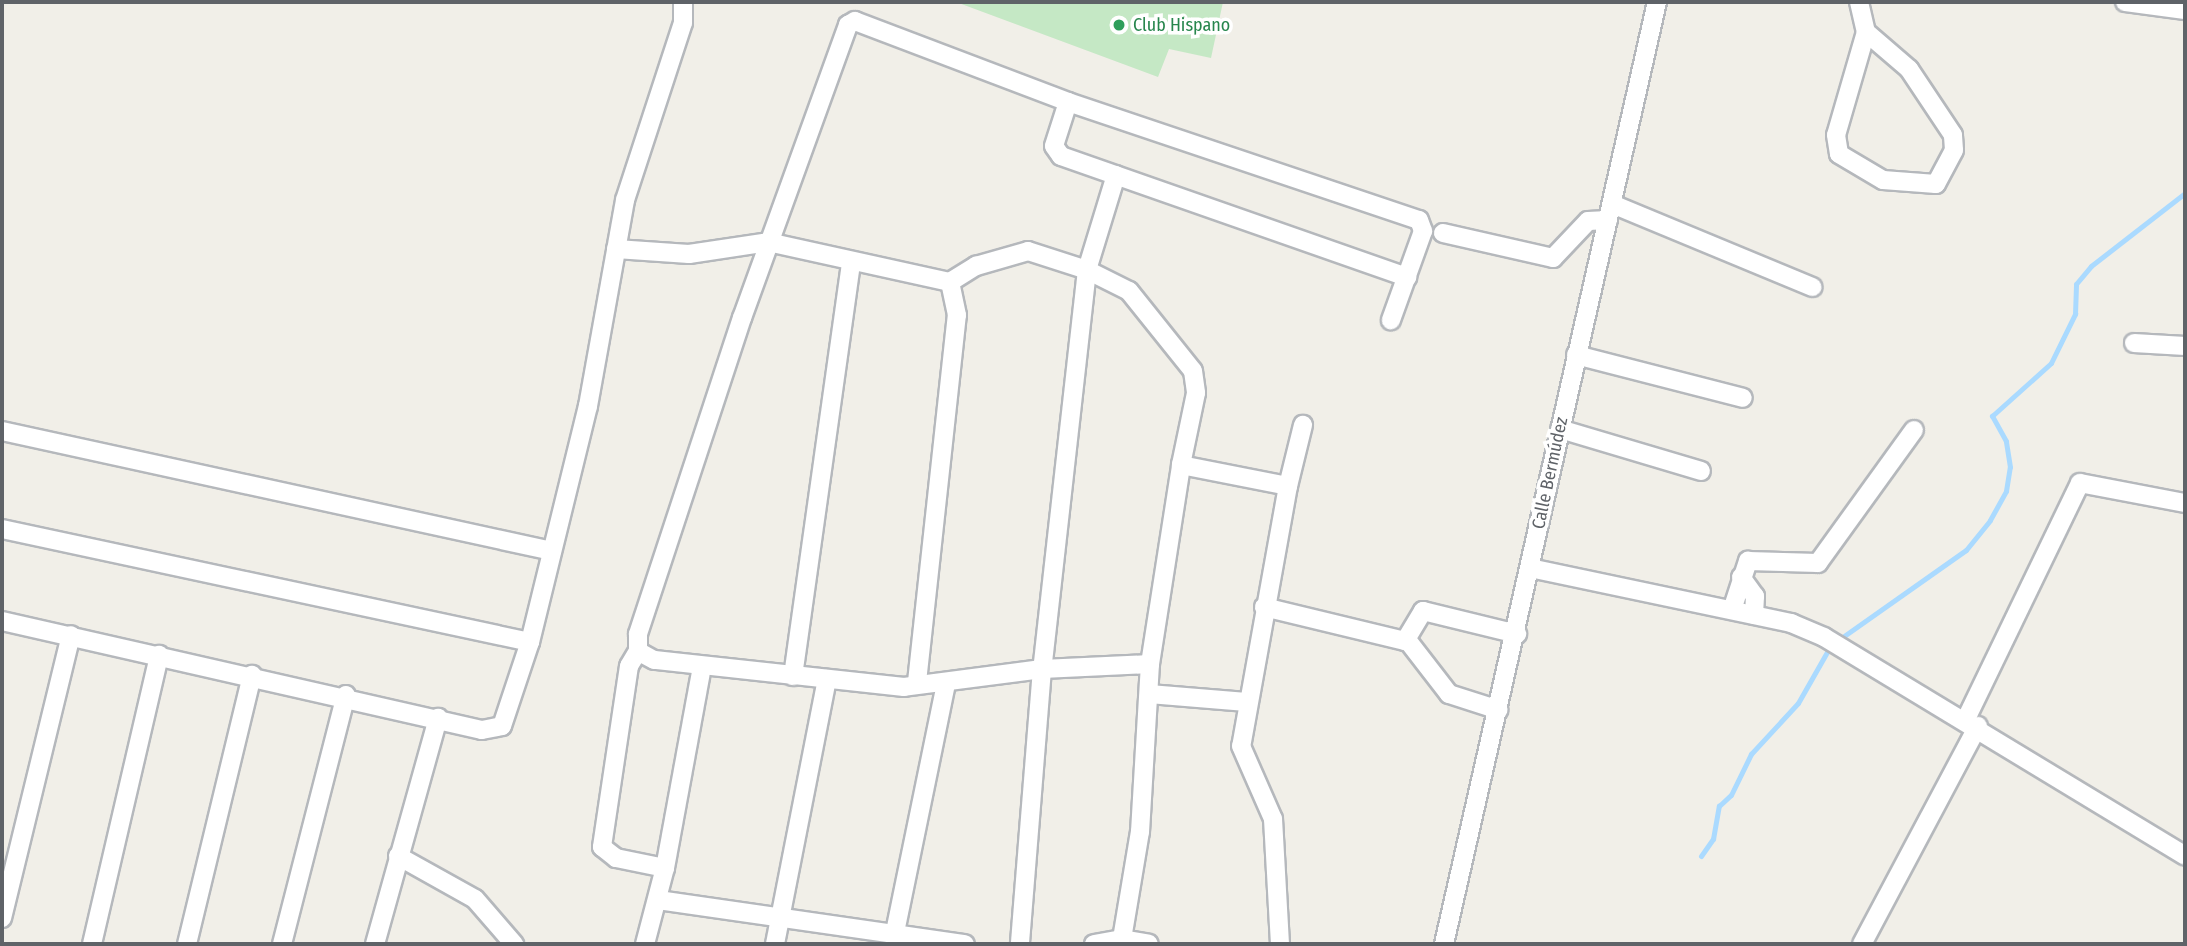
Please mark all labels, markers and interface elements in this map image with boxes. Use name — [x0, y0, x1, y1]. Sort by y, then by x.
place label: Club Hispano — [1133, 14, 1230, 36]
marker: Club Hispano — [1111, 17, 1127, 33]
street label: Calle Bermúdez — [1528, 415, 1572, 531]

